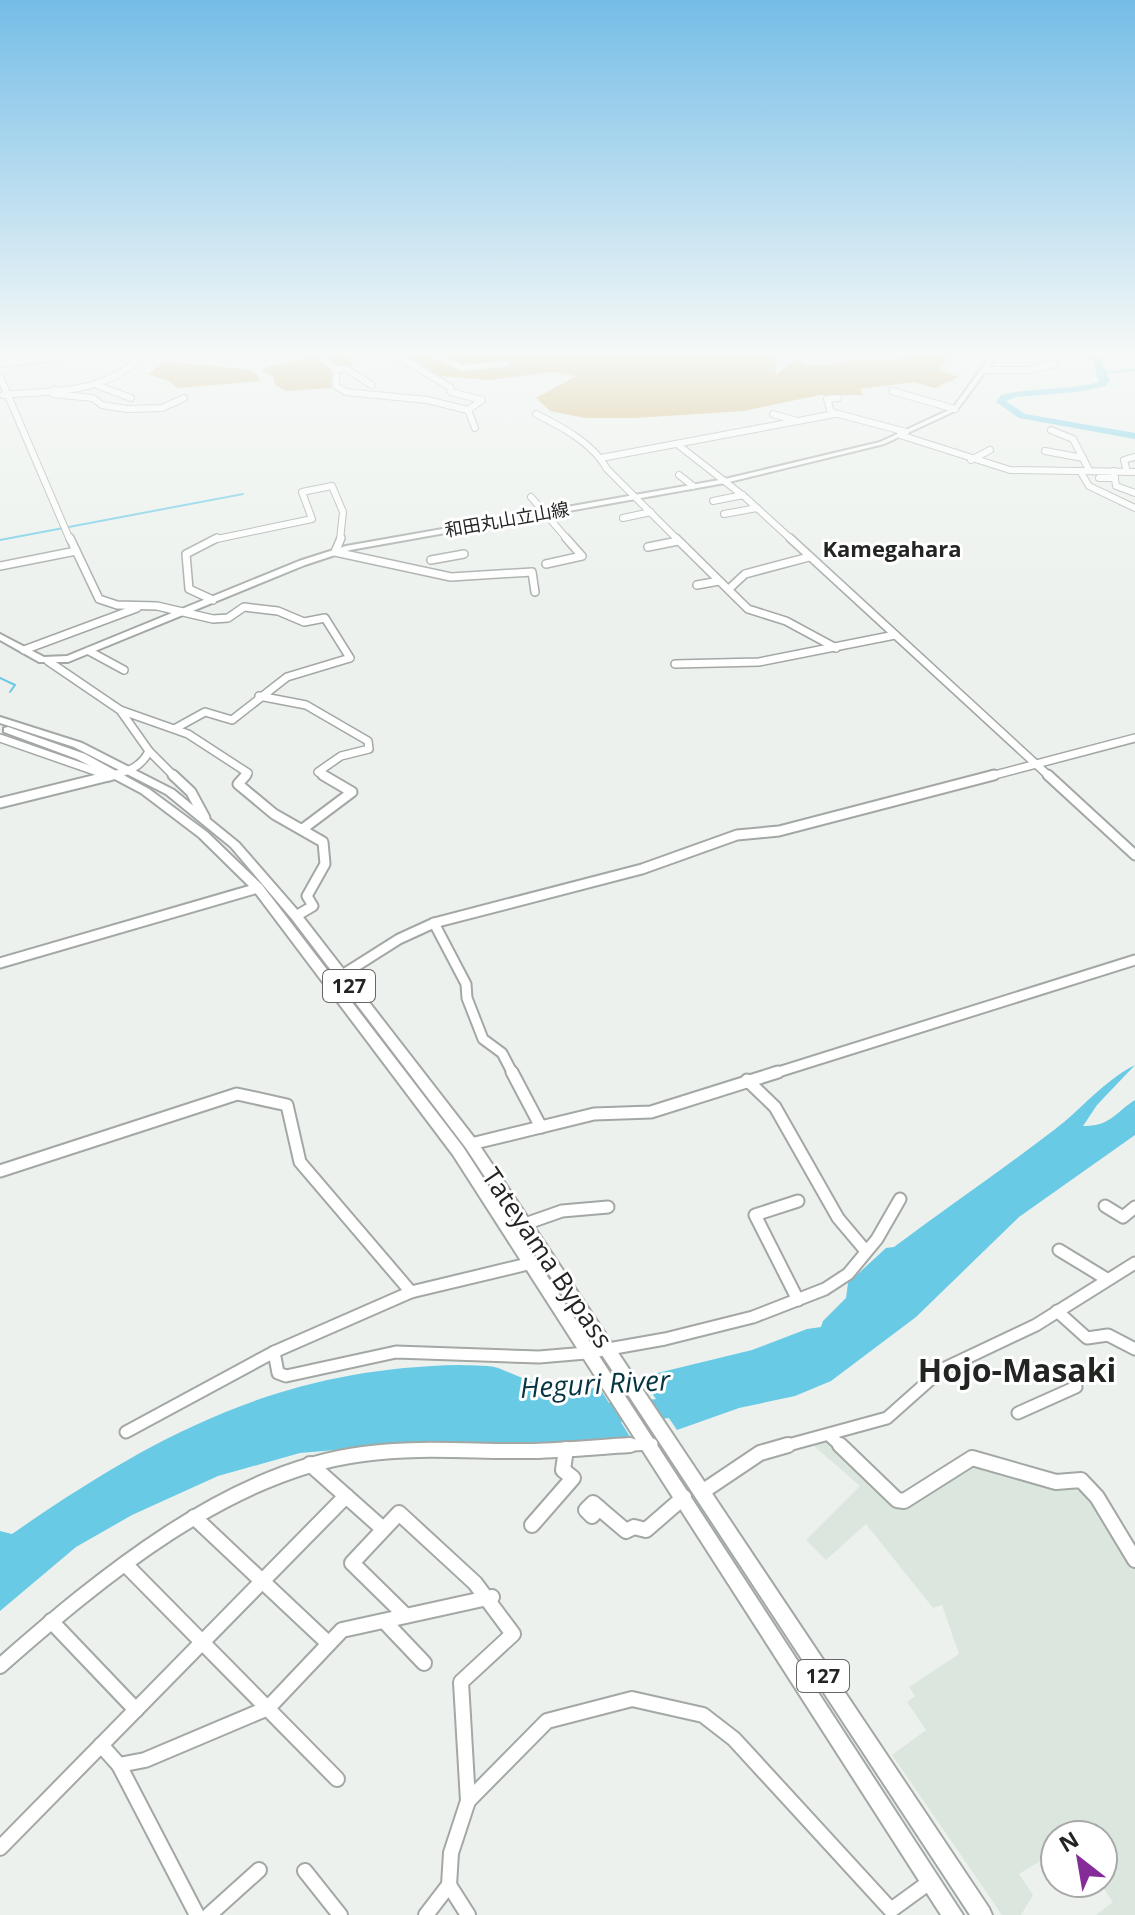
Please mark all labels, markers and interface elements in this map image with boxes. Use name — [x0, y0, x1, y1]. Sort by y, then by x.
street label: 和田丸山立山線 — [443, 496, 571, 542]
district label: Kamegahara — [822, 533, 962, 563]
road number: 127 — [323, 970, 375, 1002]
street label: Tateyama Bypass — [474, 1160, 622, 1355]
district label: Hojo-Masaki — [918, 1348, 1116, 1391]
water label: Heguri River — [519, 1360, 672, 1406]
road number: 127 — [797, 1660, 849, 1692]
north arrow — [1039, 1819, 1119, 1899]
text: N — [1053, 1824, 1084, 1858]

